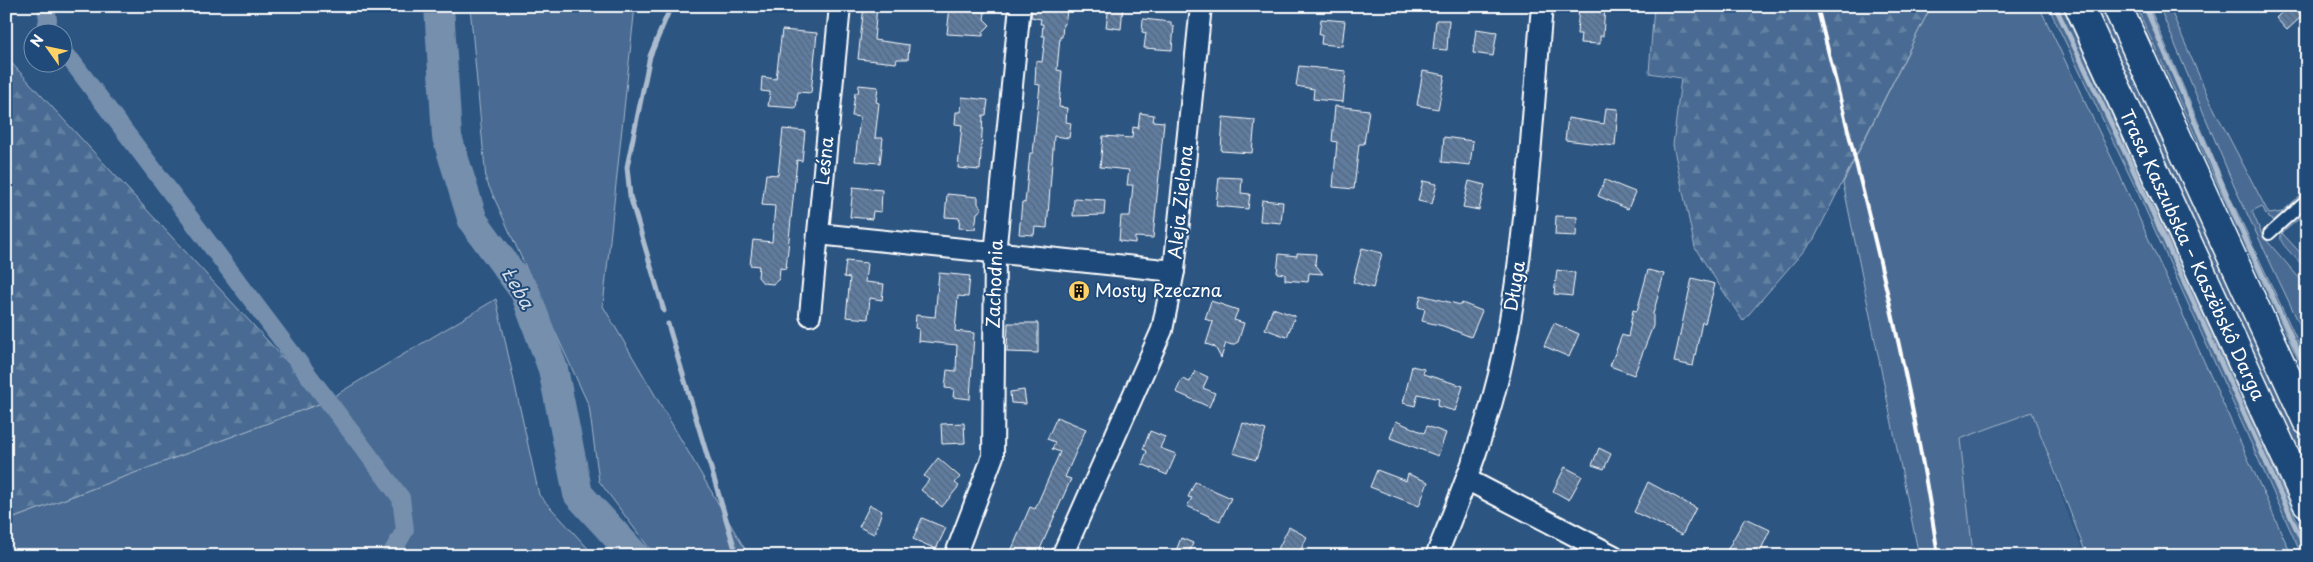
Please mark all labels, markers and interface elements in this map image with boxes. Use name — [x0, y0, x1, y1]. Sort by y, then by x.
north arrow — [22, 22, 72, 72]
text: N — [25, 30, 49, 51]
street label: Trasa Kaszubska – Kaszëbskô Darga — [2114, 104, 2273, 405]
street label: Leśna — [808, 134, 840, 186]
street label: Aleja Zielona — [1160, 143, 1199, 260]
street label: Zachodnia — [978, 239, 1009, 329]
street label: Długa — [1496, 258, 1531, 313]
water label: Łeba — [496, 262, 543, 314]
place label: Mosty Rzeczna — [1095, 276, 1223, 303]
building icon: Mosty Rzeczna — [1067, 279, 1091, 303]

